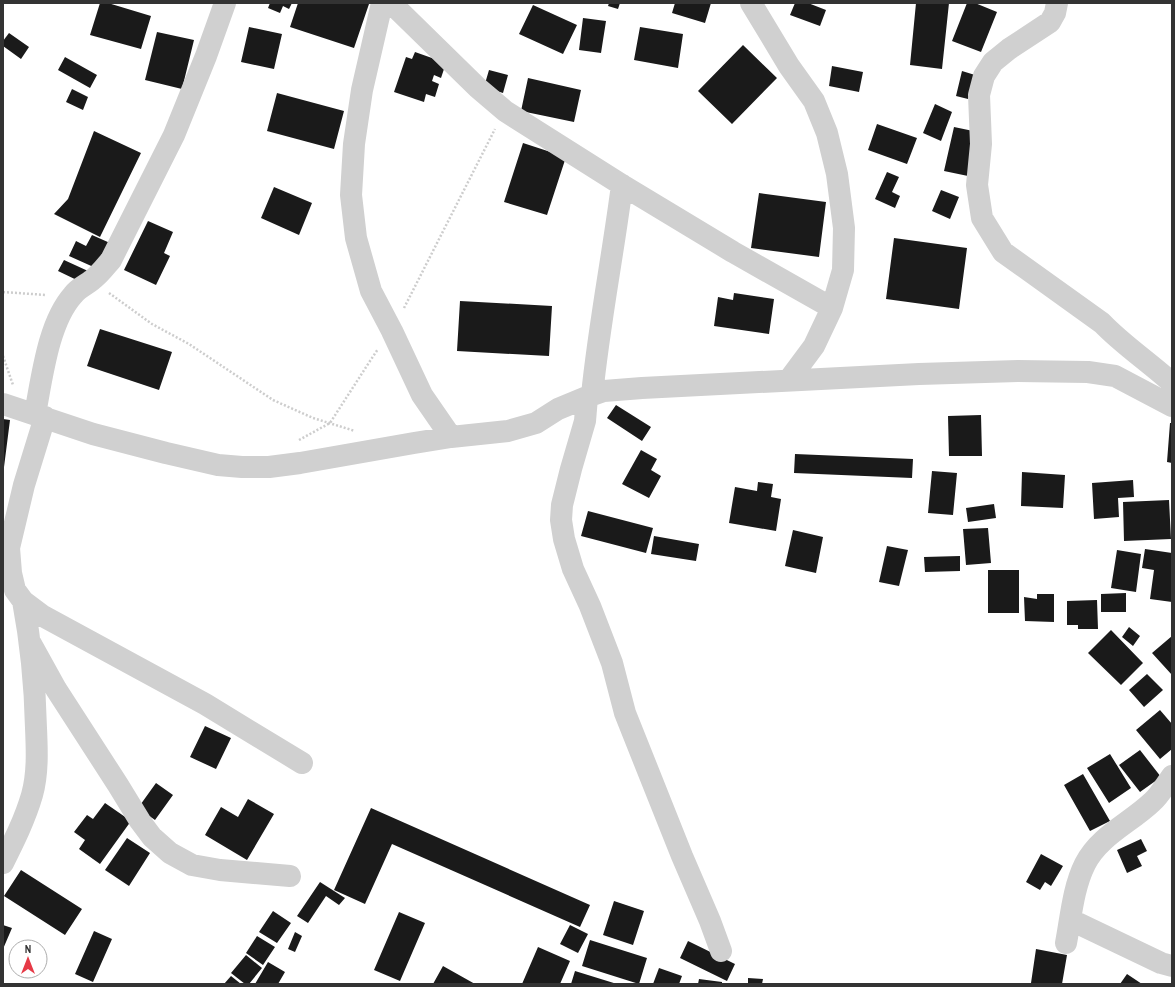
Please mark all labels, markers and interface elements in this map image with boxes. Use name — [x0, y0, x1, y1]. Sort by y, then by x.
north arrow — [8, 939, 48, 979]
text: N — [25, 942, 31, 956]

